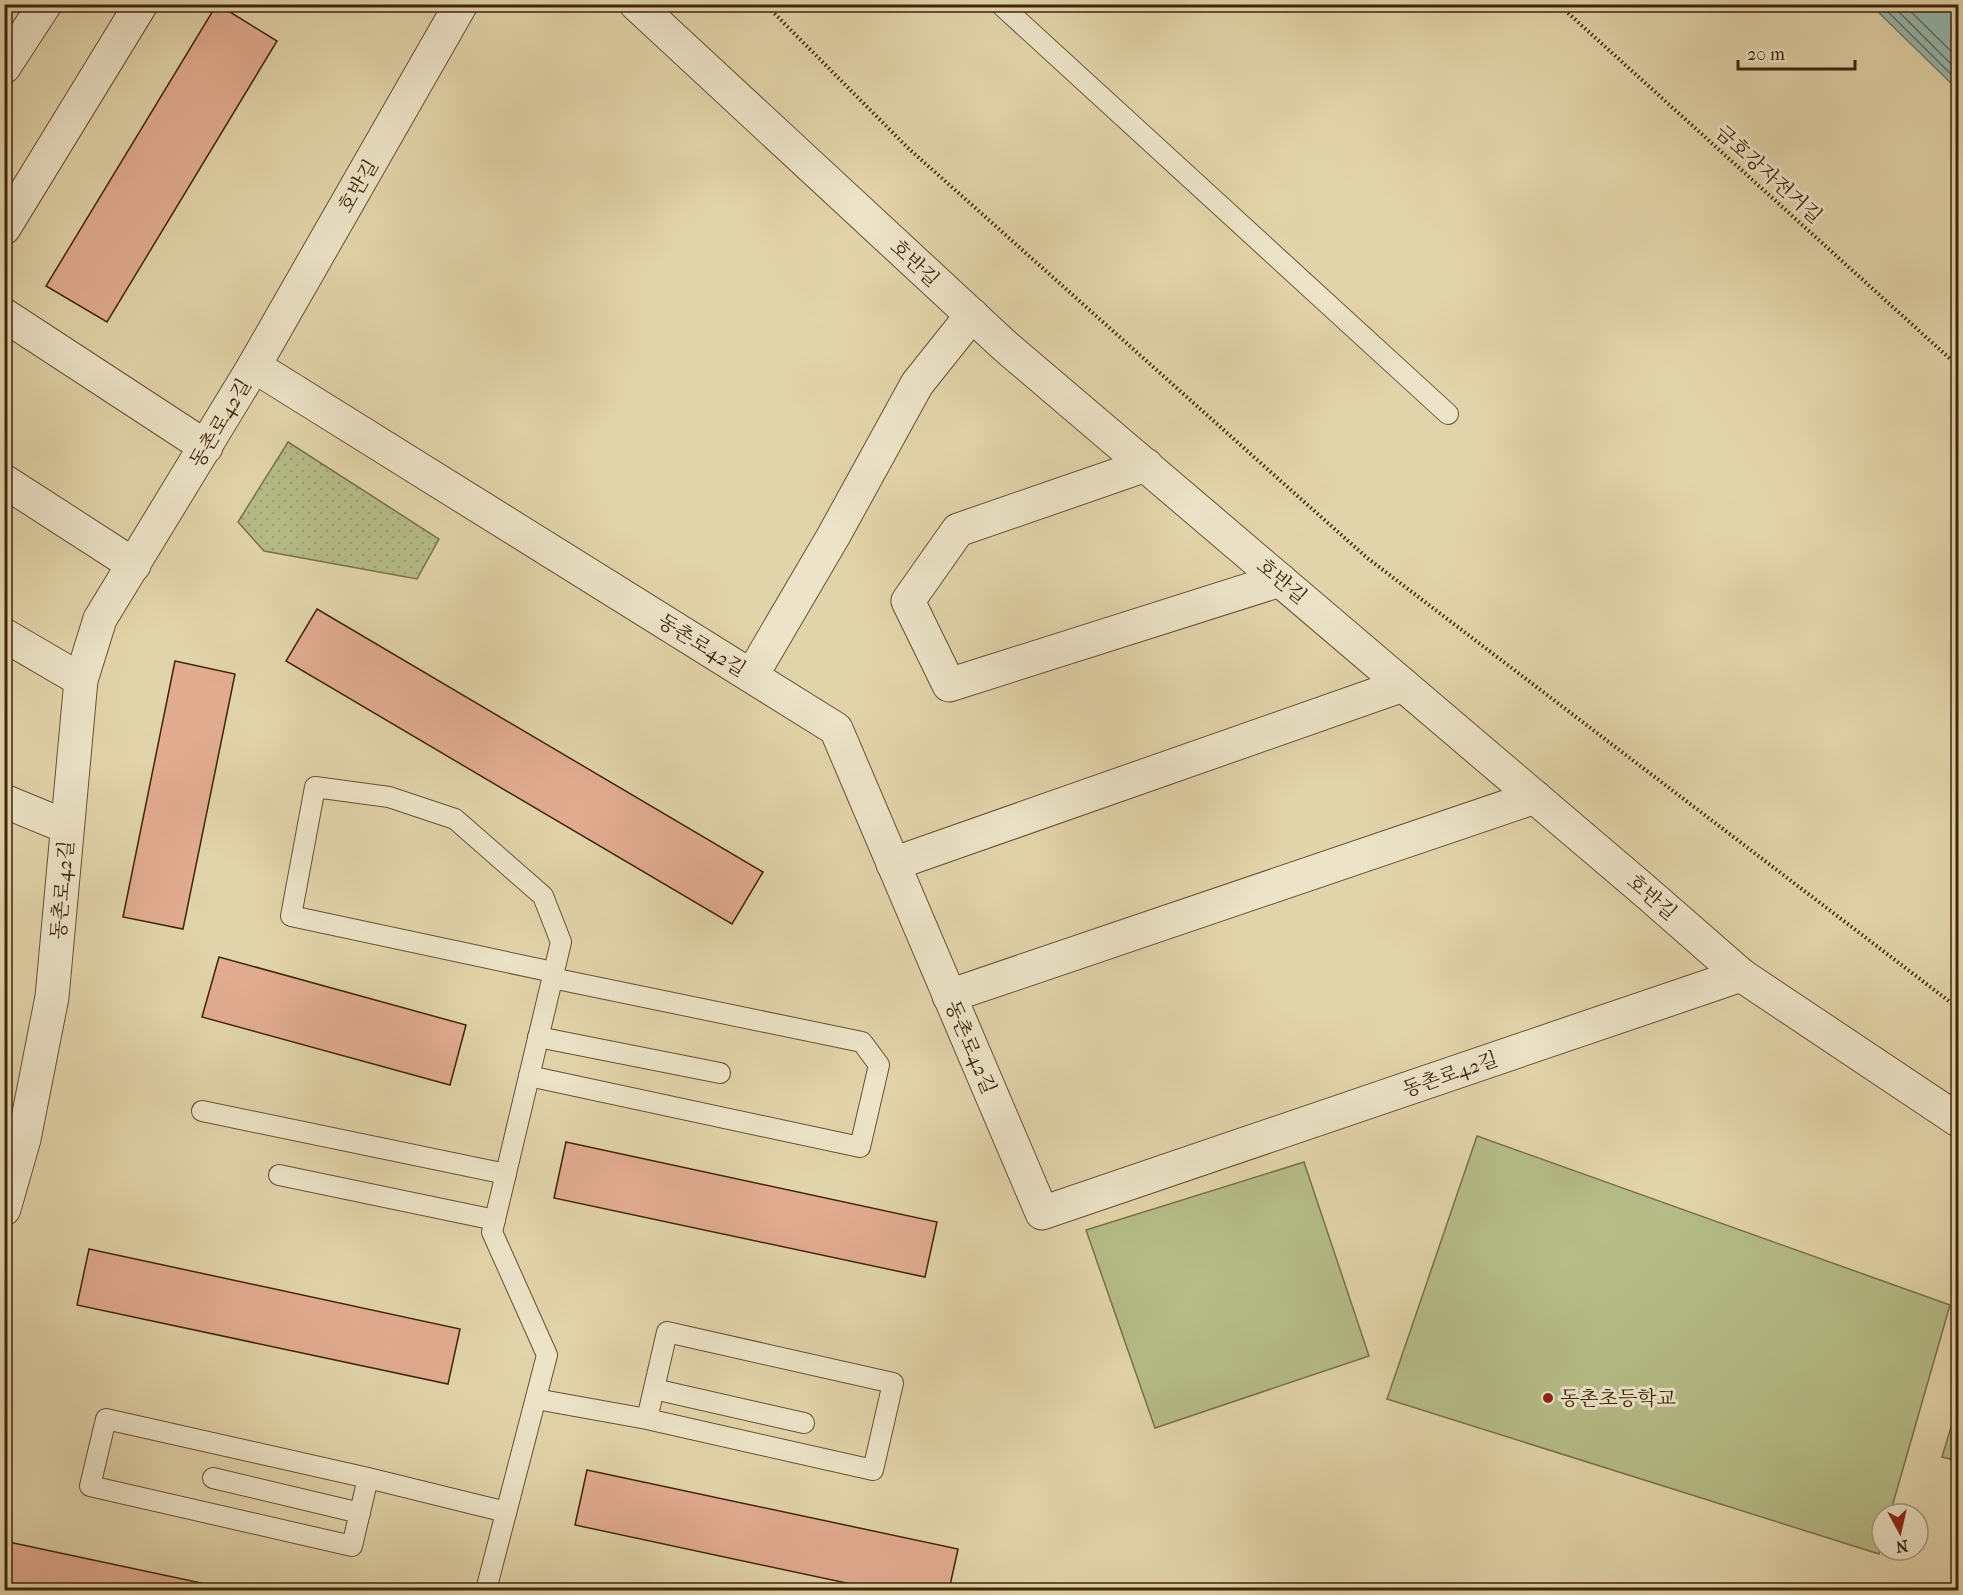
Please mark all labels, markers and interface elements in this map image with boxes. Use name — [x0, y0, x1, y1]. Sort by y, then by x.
scale bar — [1738, 33, 1855, 71]
text: 20 m — [1747, 44, 1785, 65]
street label: 금호강자전거길 — [1711, 121, 1827, 228]
street label: 호반길 — [334, 155, 383, 217]
street label: 호반길 — [886, 235, 944, 292]
street label: 동촌로42길 — [185, 375, 256, 472]
street label: 호반길 — [1252, 554, 1311, 609]
street label: 동촌로42길 — [654, 609, 750, 682]
street label: 동촌로42길 — [47, 840, 78, 941]
street label: 호반길 — [1622, 870, 1681, 925]
street label: 동촌로42길 — [941, 997, 1001, 1097]
street label: 동촌로42길 — [1399, 1047, 1501, 1102]
place label: 동촌초등학교 — [1560, 1387, 1677, 1410]
marker: 동촌초등학교 — [1541, 1391, 1555, 1405]
north arrow — [1870, 1502, 1930, 1562]
text: N — [1894, 1536, 1909, 1557]

